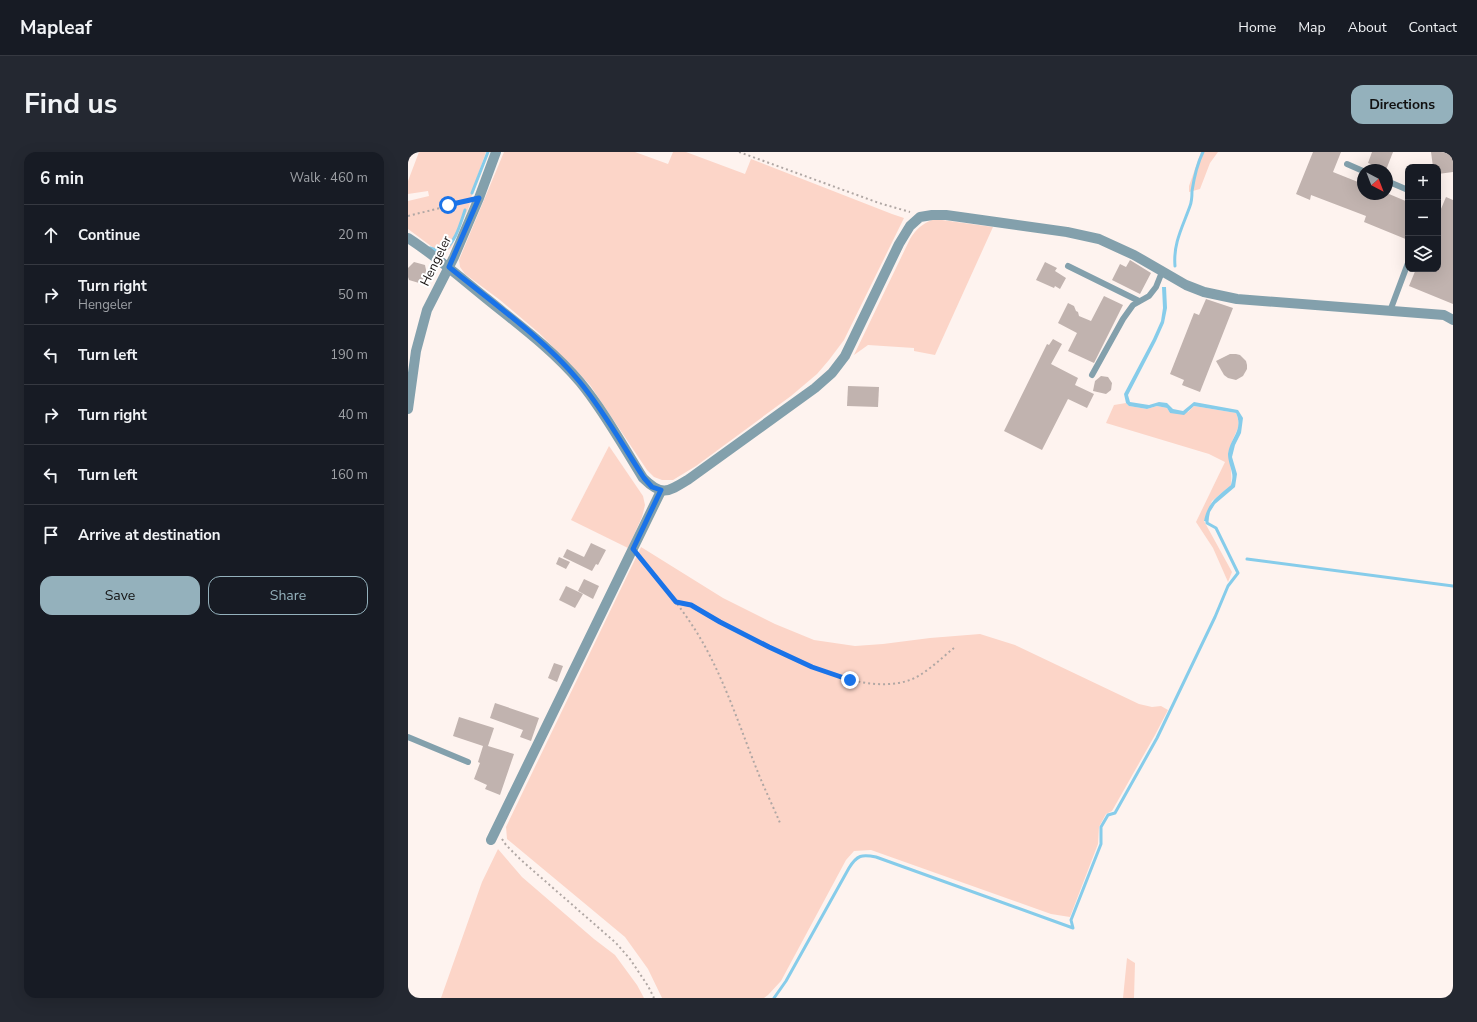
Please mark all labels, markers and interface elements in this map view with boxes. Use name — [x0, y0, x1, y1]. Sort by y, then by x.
text: Mapleaf — [20, 15, 92, 41]
text: Home — [1238, 18, 1276, 37]
text: Map — [1298, 18, 1326, 37]
text: About — [1348, 18, 1387, 37]
text: Contact — [1409, 18, 1457, 37]
text: Find us — [24, 85, 118, 123]
button: Directions — [1351, 85, 1453, 124]
north arrow — [1357, 164, 1393, 200]
map controls — [1405, 164, 1441, 272]
button: + — [1405, 164, 1441, 200]
text: 6 min — [40, 167, 84, 190]
text: Walk · 460 m — [290, 169, 368, 187]
route start — [439, 196, 457, 214]
button: − — [1405, 200, 1441, 236]
icon: ahead — [40, 224, 62, 246]
text: Continue — [78, 225, 140, 245]
text: 20 m — [338, 226, 368, 244]
street label: Hengeler — [416, 232, 456, 289]
button: layers — [1405, 236, 1441, 272]
text: Turn right — [78, 276, 147, 296]
icon: right — [40, 284, 62, 306]
text: 50 m — [338, 286, 368, 304]
text: Hengeler — [78, 296, 132, 314]
icon: left — [40, 344, 62, 366]
text: Turn left — [78, 345, 137, 365]
text: 190 m — [330, 346, 368, 364]
icon: right — [40, 404, 62, 426]
text: Turn right — [78, 405, 147, 425]
text: 40 m — [338, 406, 368, 424]
icon: left — [40, 464, 62, 486]
text: Turn left — [78, 465, 137, 485]
text: 160 m — [330, 466, 368, 484]
icon: arrive — [40, 524, 62, 546]
text: Arrive at destination — [78, 525, 221, 545]
button: Save — [40, 576, 200, 615]
button: Share — [208, 576, 368, 615]
route end — [841, 671, 859, 689]

